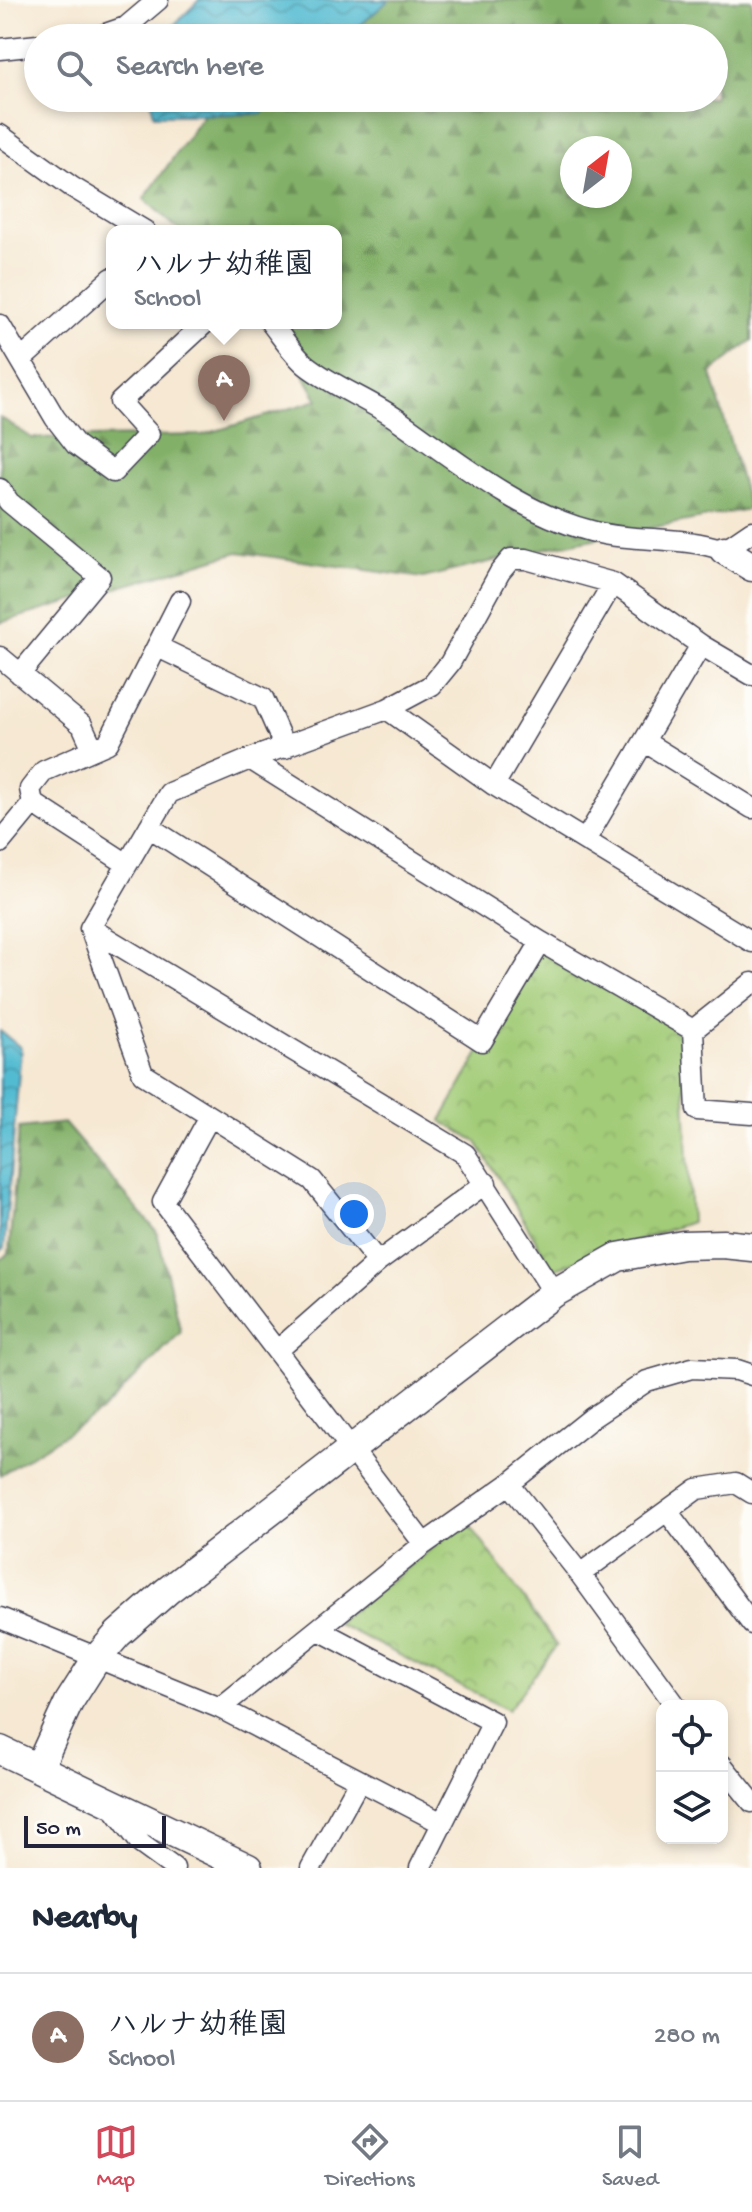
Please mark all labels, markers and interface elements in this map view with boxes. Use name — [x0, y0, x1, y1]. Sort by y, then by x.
search box — [24, 24, 728, 112]
icon: search — [52, 46, 96, 90]
text: Search here — [116, 51, 264, 86]
north arrow — [560, 136, 632, 208]
popup — [106, 225, 342, 329]
text: ハルナ幼稚園 — [134, 250, 314, 285]
text: School — [134, 285, 202, 316]
pin: A — [198, 355, 250, 421]
your location — [334, 1194, 374, 1234]
map controls — [656, 1700, 728, 1844]
button: locate — [656, 1700, 728, 1772]
button: layers — [656, 1772, 728, 1844]
scale bar — [24, 1812, 166, 1848]
text: 50 m — [36, 1817, 81, 1843]
text: Nearby — [32, 1900, 137, 1940]
text: ハルナ幼稚園 — [108, 2010, 288, 2045]
text: A — [50, 2022, 66, 2053]
text: 280 m — [654, 2022, 720, 2053]
text: School — [108, 2045, 176, 2076]
tab: Map — [94, 2120, 138, 2194]
tab: Directions — [325, 2120, 415, 2194]
tab: Saved — [602, 2120, 658, 2194]

